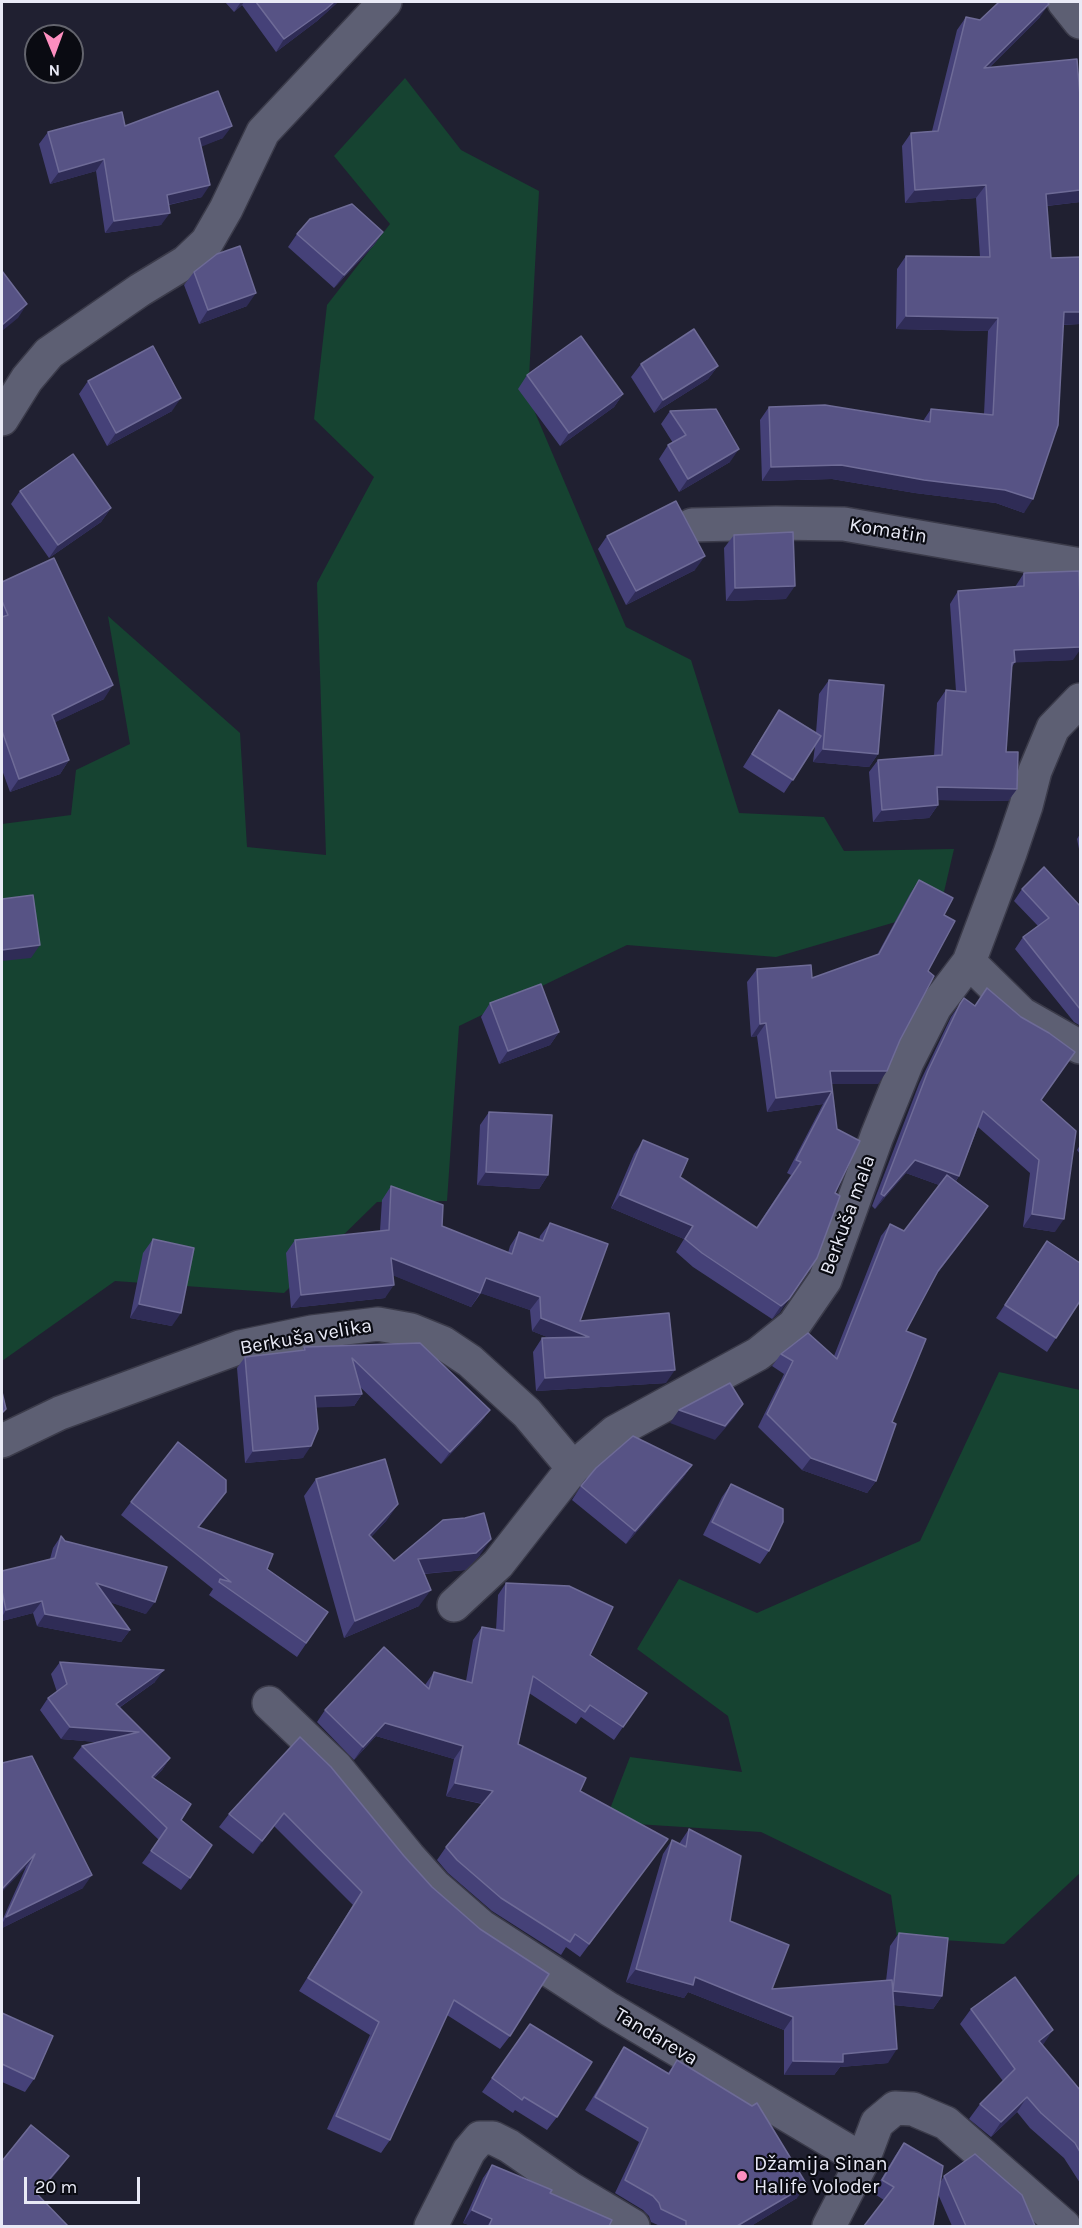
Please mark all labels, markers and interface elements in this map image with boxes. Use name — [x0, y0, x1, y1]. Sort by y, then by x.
north arrow — [24, 24, 84, 84]
text: N — [48, 61, 60, 80]
street label: Komatin — [847, 513, 929, 549]
street label: Berkuša mala — [815, 1152, 881, 1278]
street label: Berkuša velika — [238, 1314, 374, 1360]
street label: Tandareva — [610, 2003, 702, 2071]
place label: Džamija Sinan Halife Voloder — [754, 2152, 888, 2199]
scale bar — [27, 2165, 142, 2203]
marker: Džamija Sinan Halife Voloder — [735, 2169, 749, 2183]
text: 20 m — [35, 2176, 77, 2198]

